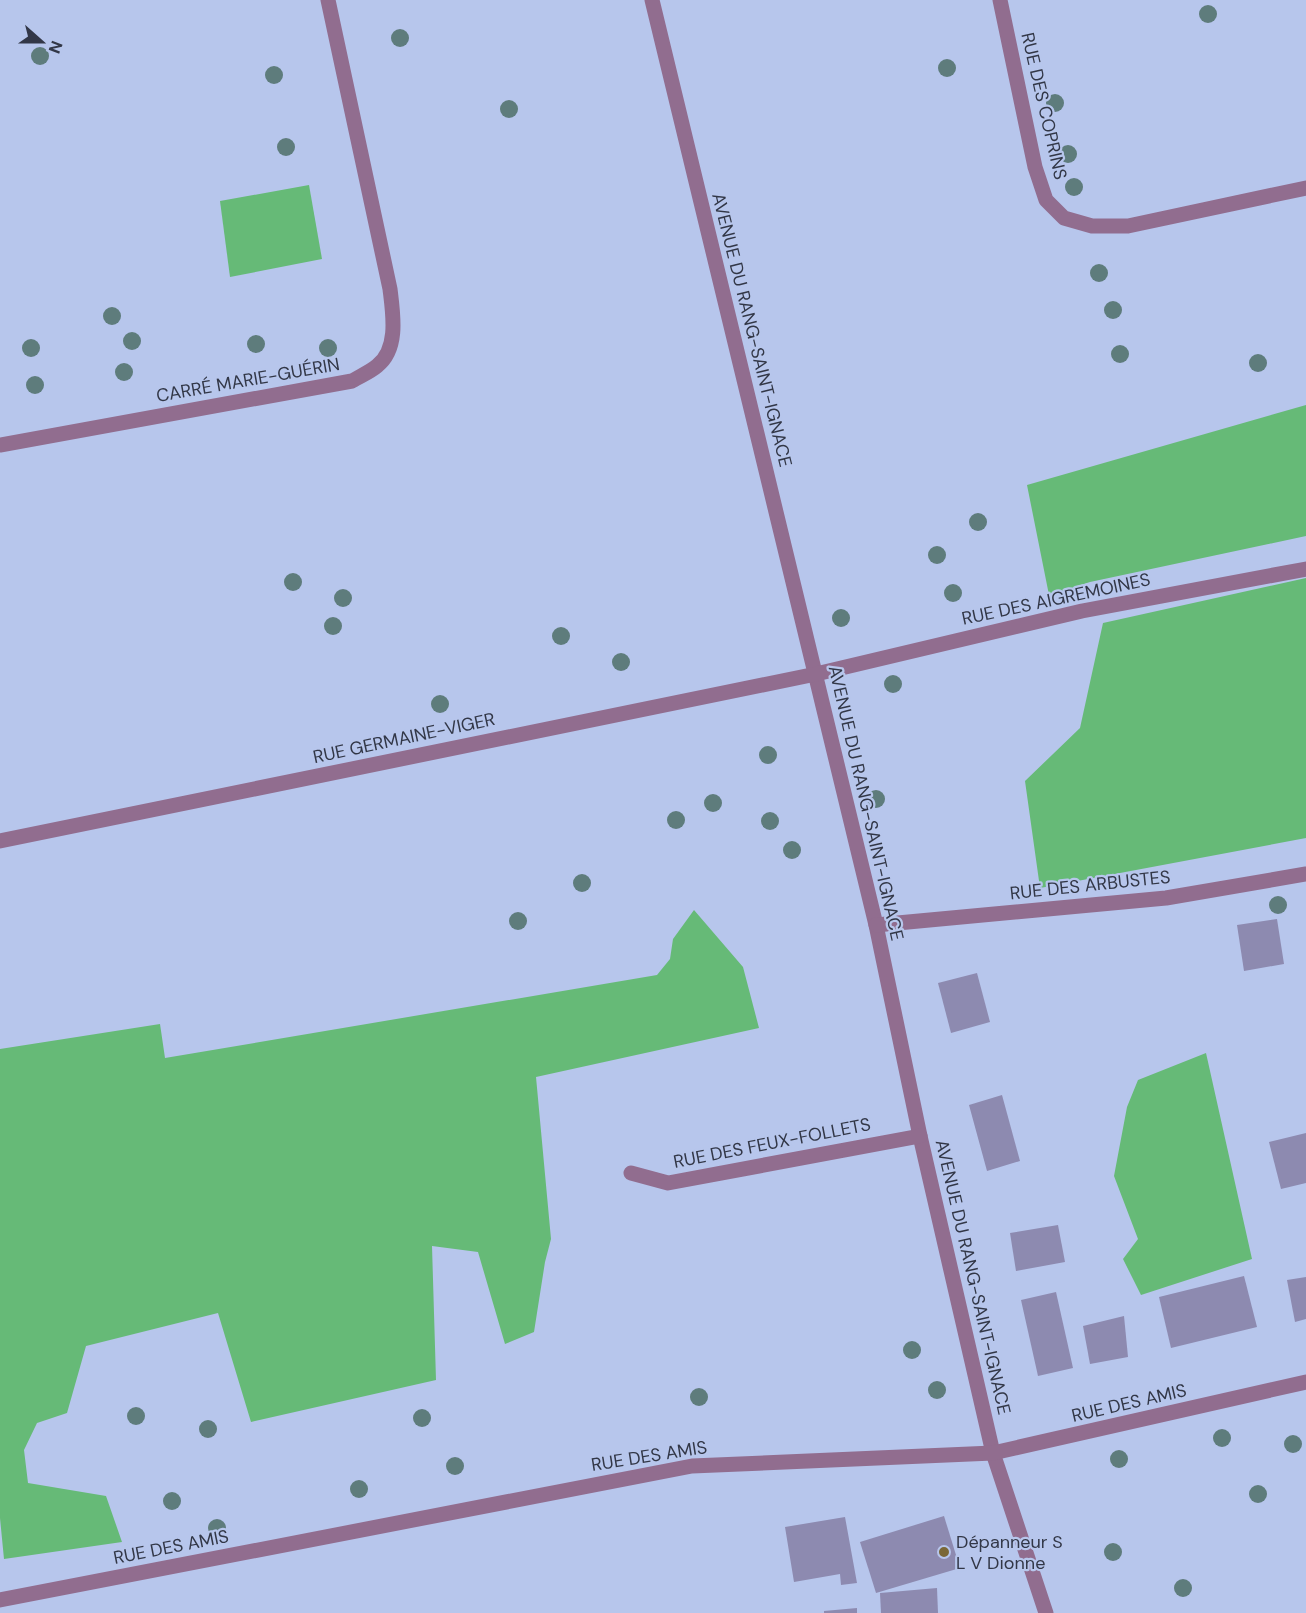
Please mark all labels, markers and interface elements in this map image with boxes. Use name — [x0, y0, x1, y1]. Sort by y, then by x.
north arrow — [12, 12, 72, 72]
street label: RUE DES COPRINS — [1015, 30, 1073, 182]
text: N — [44, 38, 67, 56]
street label: AVENUE DU RANG-SAINT-IGNACE — [706, 190, 798, 470]
street label: CARRÉ MARIE-GUÉRIN — [154, 352, 342, 408]
street label: RUE DES AIGREMOINES — [959, 567, 1153, 631]
street label: AVENUE DU RANG-SAINT-IGNACE — [823, 663, 909, 943]
street label: RUE GERMAINE-VIGER — [311, 707, 497, 769]
street label: RUE DES ARBUSTES — [1009, 865, 1171, 905]
street label: RUE DES FEUX-FOLLETS — [671, 1112, 873, 1174]
street label: AVENUE DU RANG-SAINT-IGNACE — [930, 1137, 1016, 1417]
street label: RUE DES AMIS — [1069, 1378, 1189, 1428]
street label: RUE DES AMIS — [589, 1435, 709, 1477]
street label: RUE DES AMIS — [111, 1524, 231, 1570]
place label: Dépanneur S L V Dionne — [956, 1530, 1063, 1575]
marker: Dépanneur S L V Dionne — [937, 1545, 951, 1559]

